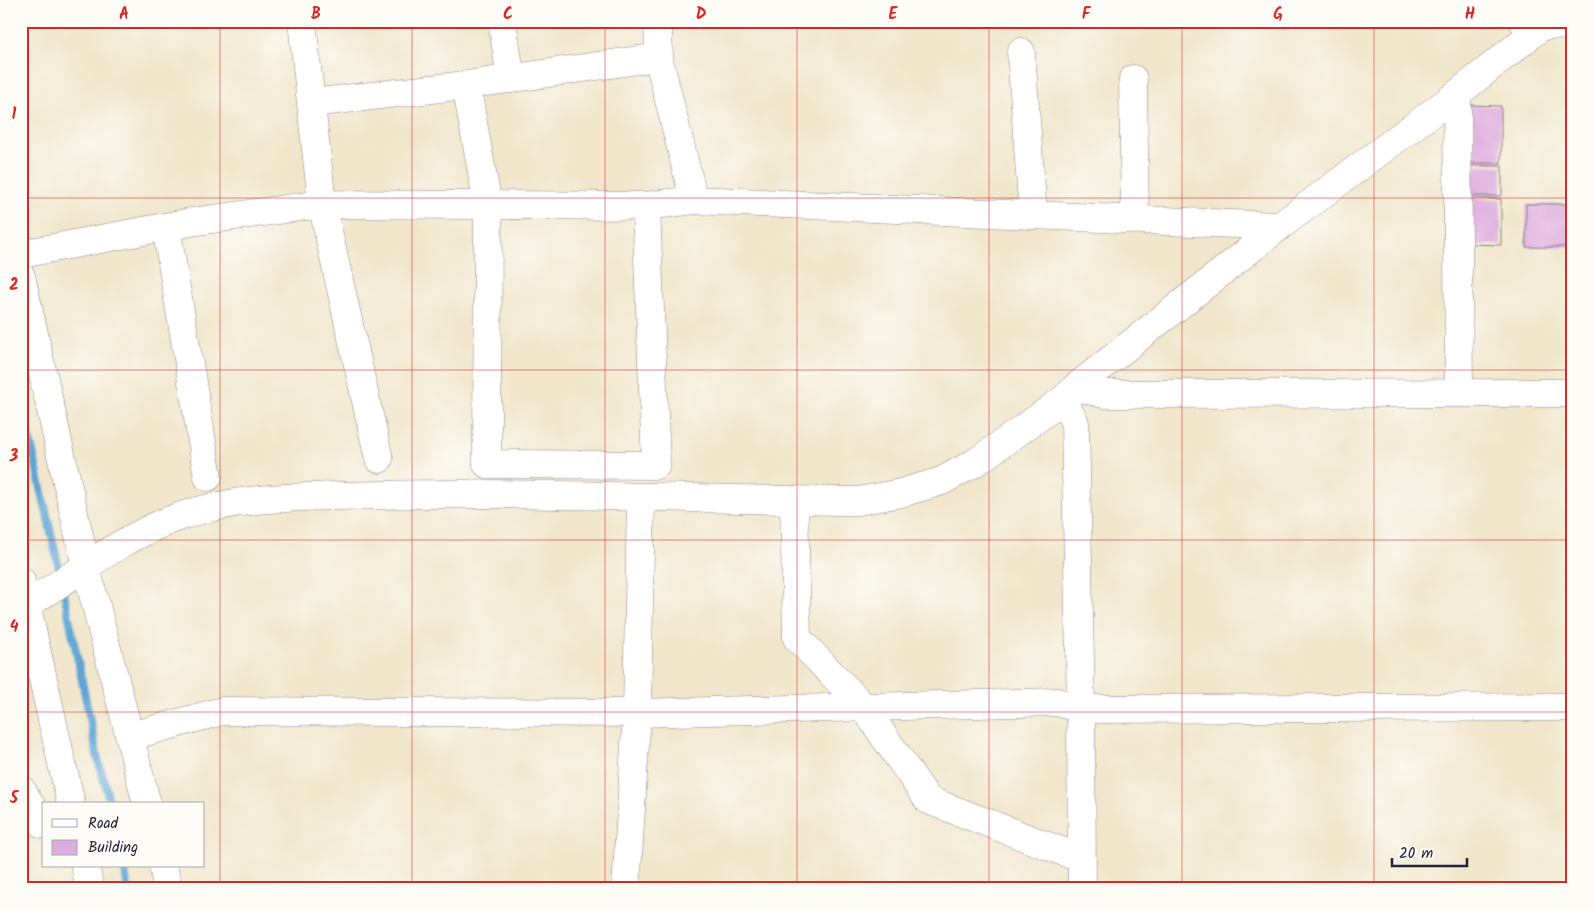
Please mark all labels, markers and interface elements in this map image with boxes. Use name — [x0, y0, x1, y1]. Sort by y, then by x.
text: A — [119, 2, 129, 27]
text: B — [311, 2, 321, 27]
text: C — [503, 2, 513, 27]
text: D — [696, 2, 707, 27]
text: E — [889, 2, 899, 27]
text: F — [1082, 2, 1092, 27]
text: G — [1273, 2, 1283, 27]
text: H — [1465, 2, 1475, 27]
text: 1 — [12, 102, 17, 127]
text: 2 — [9, 273, 19, 298]
text: 3 — [9, 444, 19, 469]
text: 4 — [10, 615, 19, 640]
text: 5 — [9, 786, 20, 811]
legend — [42, 802, 205, 868]
text: Road — [88, 812, 119, 836]
scale bar — [1392, 835, 1466, 867]
text: Building — [88, 836, 138, 860]
text: 20 m — [1399, 842, 1433, 866]

